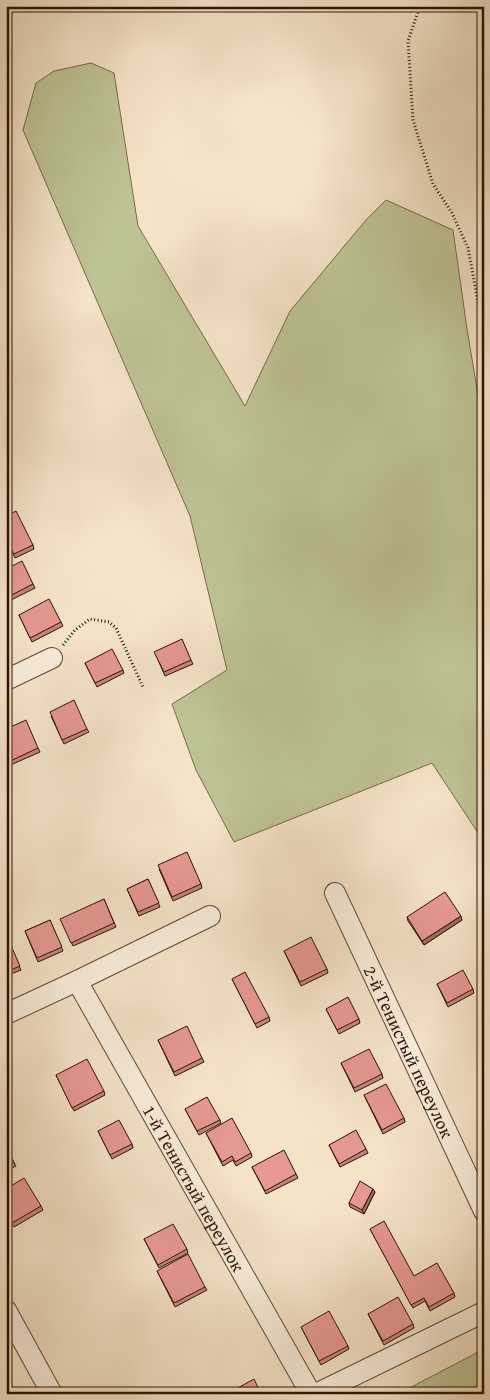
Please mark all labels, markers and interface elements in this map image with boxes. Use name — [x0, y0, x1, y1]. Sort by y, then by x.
street label: 2-й Тенистый переулок — [357, 961, 462, 1143]
street label: 1-й Тенистый переулок — [136, 1100, 253, 1277]

